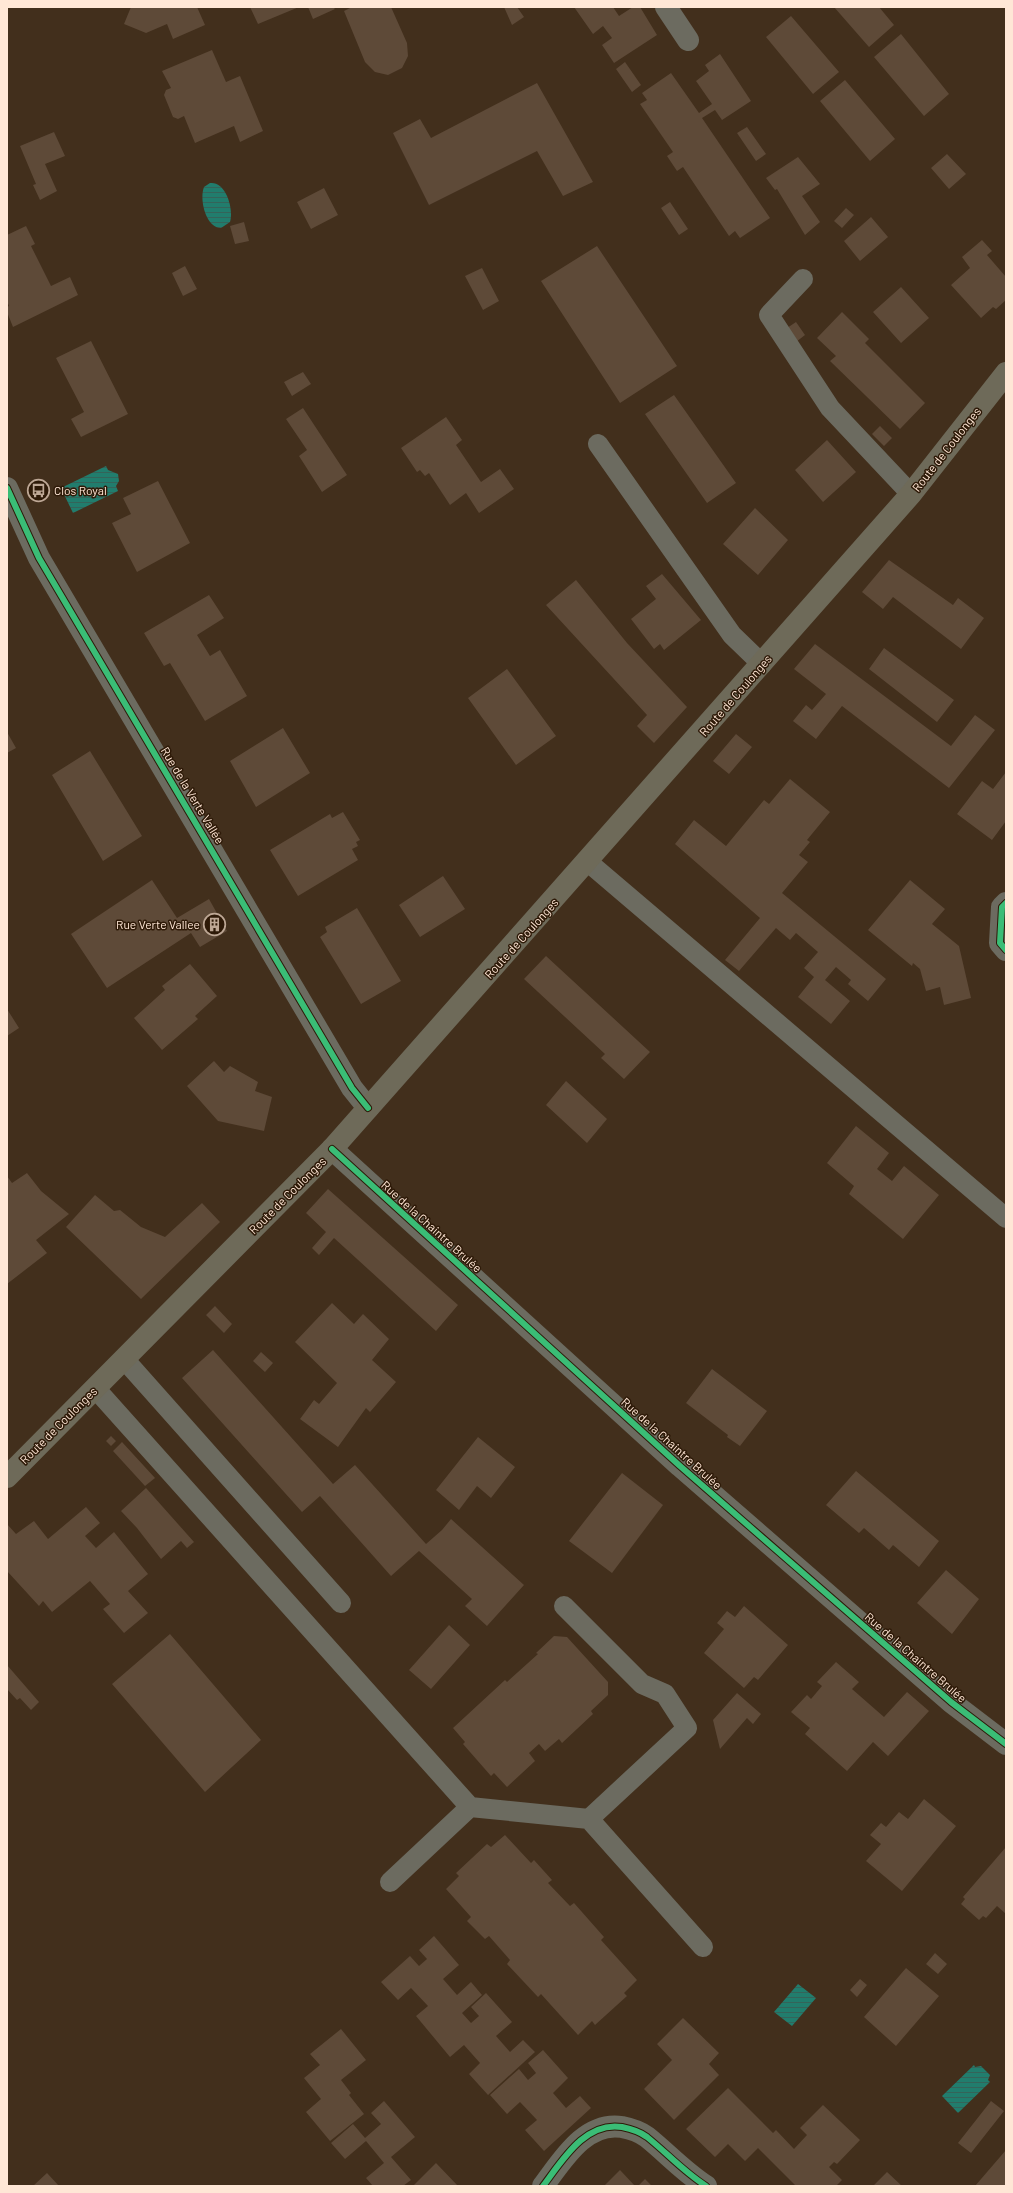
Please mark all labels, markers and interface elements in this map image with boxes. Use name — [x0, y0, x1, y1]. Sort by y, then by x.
street label: Route de Coulonges — [909, 404, 983, 494]
bus stop icon: Clos Royal — [25, 477, 51, 503]
place label: Clos Royal — [54, 483, 107, 497]
street label: Route de Coulonges — [696, 651, 774, 739]
street label: Rue de la Verte Vallée — [159, 744, 227, 846]
street label: Route de Coulonges — [481, 895, 561, 981]
building icon: Rue Verte Vallee — [202, 911, 228, 937]
place label: Rue Verte Vallee — [116, 917, 200, 931]
street label: Route de Coulonges — [246, 1153, 329, 1236]
street label: Rue de la Chaintre Brulée — [379, 1177, 485, 1275]
street label: Route de Coulonges — [17, 1383, 100, 1466]
street label: Rue de la Chaintre Brulée — [619, 1394, 725, 1492]
street label: Rue de la Chaintre Brulée — [862, 1609, 970, 1705]

